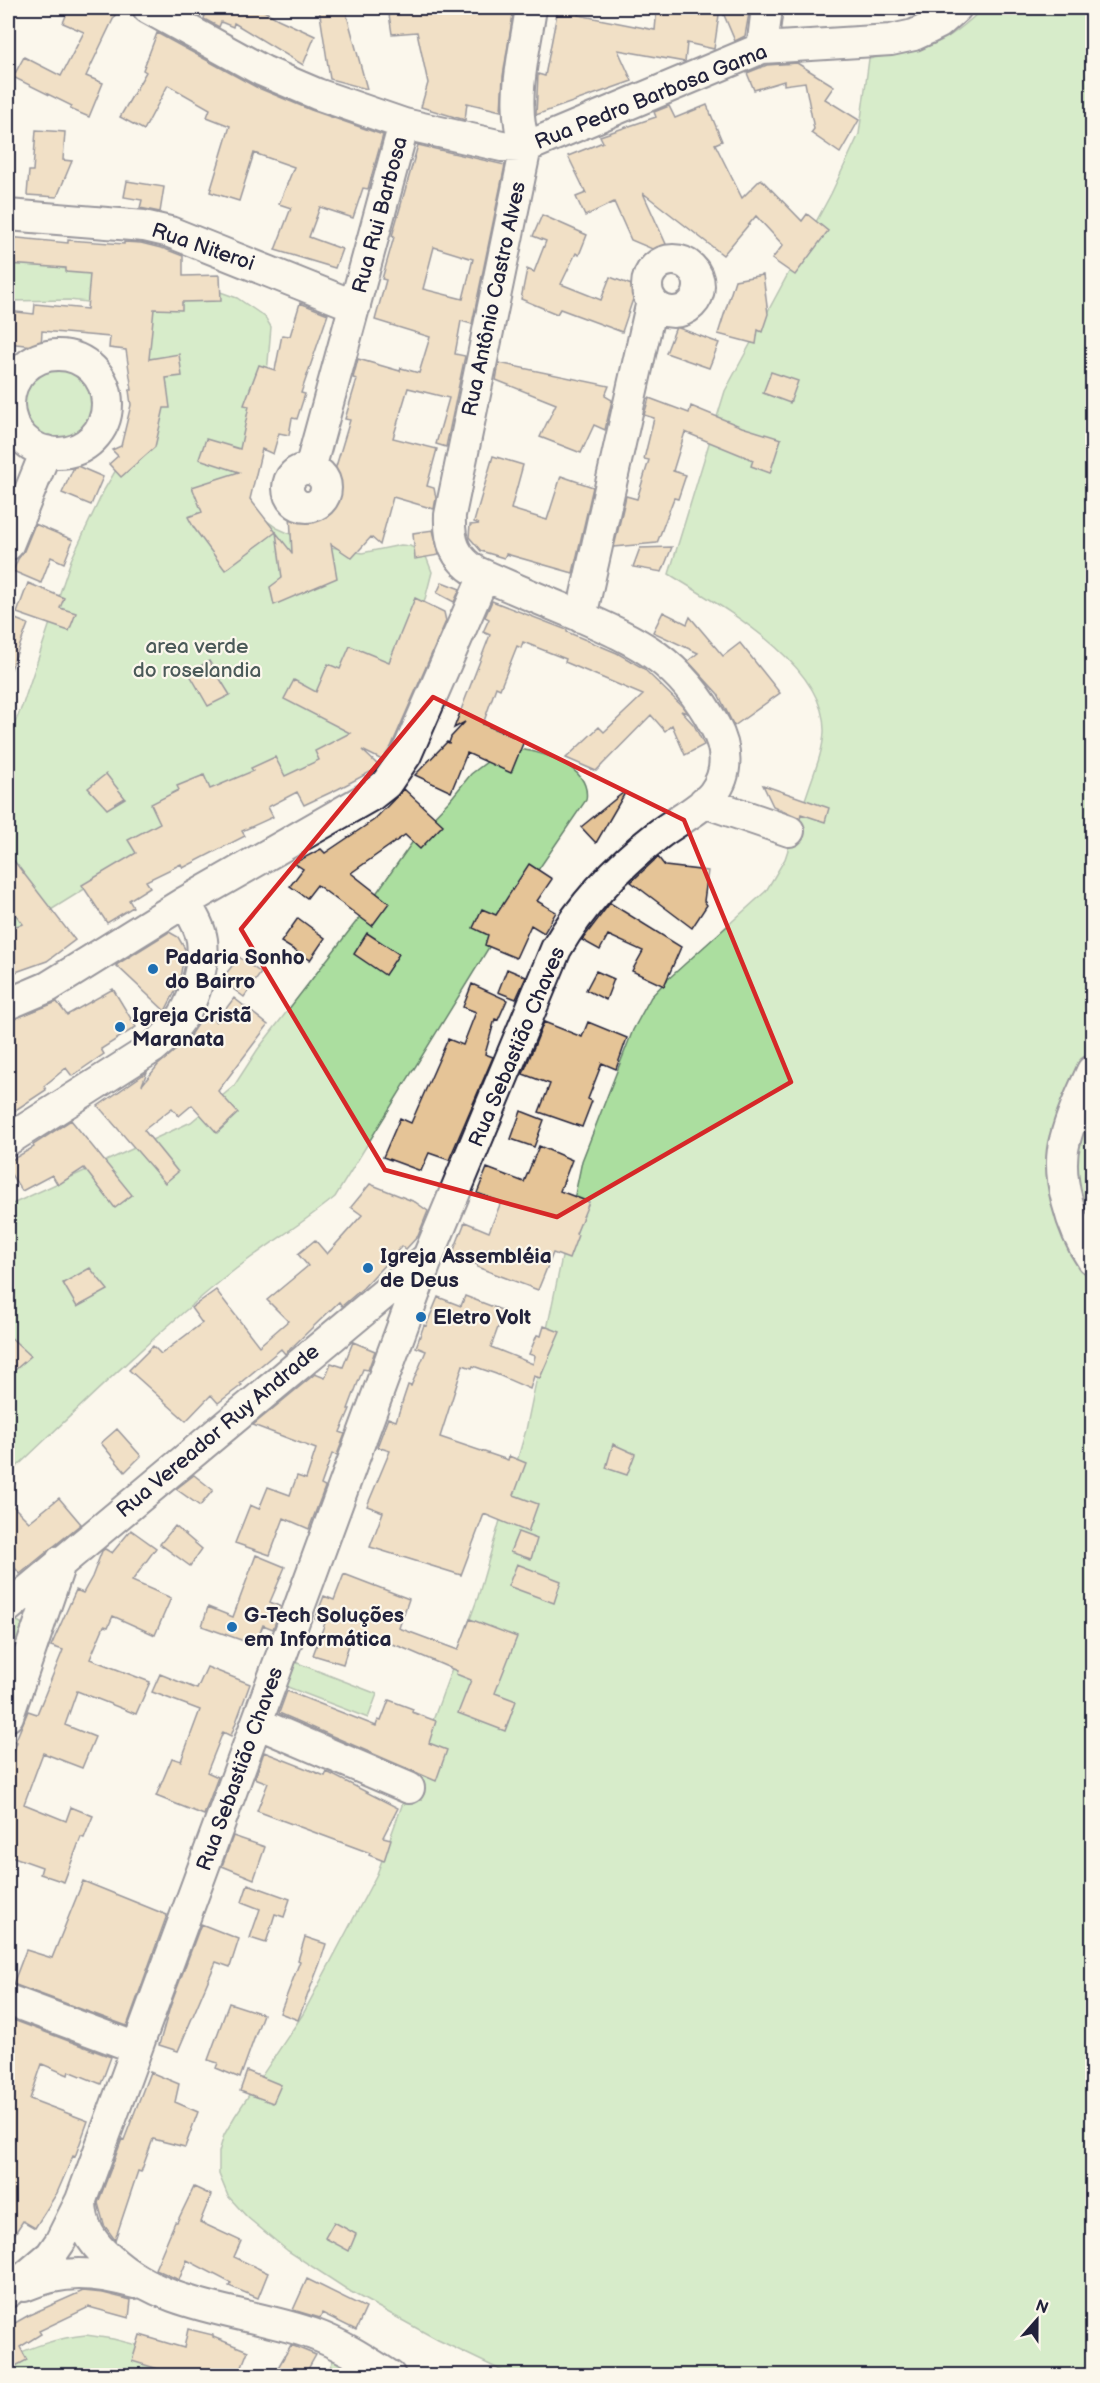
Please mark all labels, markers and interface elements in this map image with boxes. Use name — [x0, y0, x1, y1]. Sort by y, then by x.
street label: Rua Pedro Barbosa Gama — [531, 39, 771, 155]
street label: Rua Rui Barbosa — [347, 134, 413, 296]
street label: Rua Antônio Castro Alves — [457, 179, 531, 419]
street label: Rua Niteroi — [148, 218, 258, 276]
park label: area verde do roselandia — [133, 634, 261, 683]
street label: Rua Sebastião Chaves — [463, 943, 571, 1151]
place label: Padaria Sonho do Bairro — [165, 945, 305, 994]
marker: Padaria Sonho do Bairro — [146, 962, 160, 976]
place label: Igreja Cristã Maranata — [132, 1003, 252, 1052]
marker: Igreja Cristã Maranata — [113, 1020, 127, 1034]
place label: Igreja Assembléia de Deus — [380, 1244, 552, 1293]
marker: Igreja Assembléia de Deus — [361, 1261, 375, 1275]
place label: Eletro Volt — [433, 1305, 531, 1330]
marker: Eletro Volt — [414, 1310, 428, 1324]
street label: Rua Vereador Ruy Andrade — [112, 1339, 324, 1523]
place label: G-Tech Soluções em Informática — [244, 1603, 404, 1652]
marker: G-Tech Soluções em Informática — [225, 1620, 239, 1634]
street label: Rua Sebastião Chaves — [191, 1664, 289, 1874]
north arrow — [1007, 2290, 1067, 2350]
text: N — [1033, 2296, 1051, 2318]

